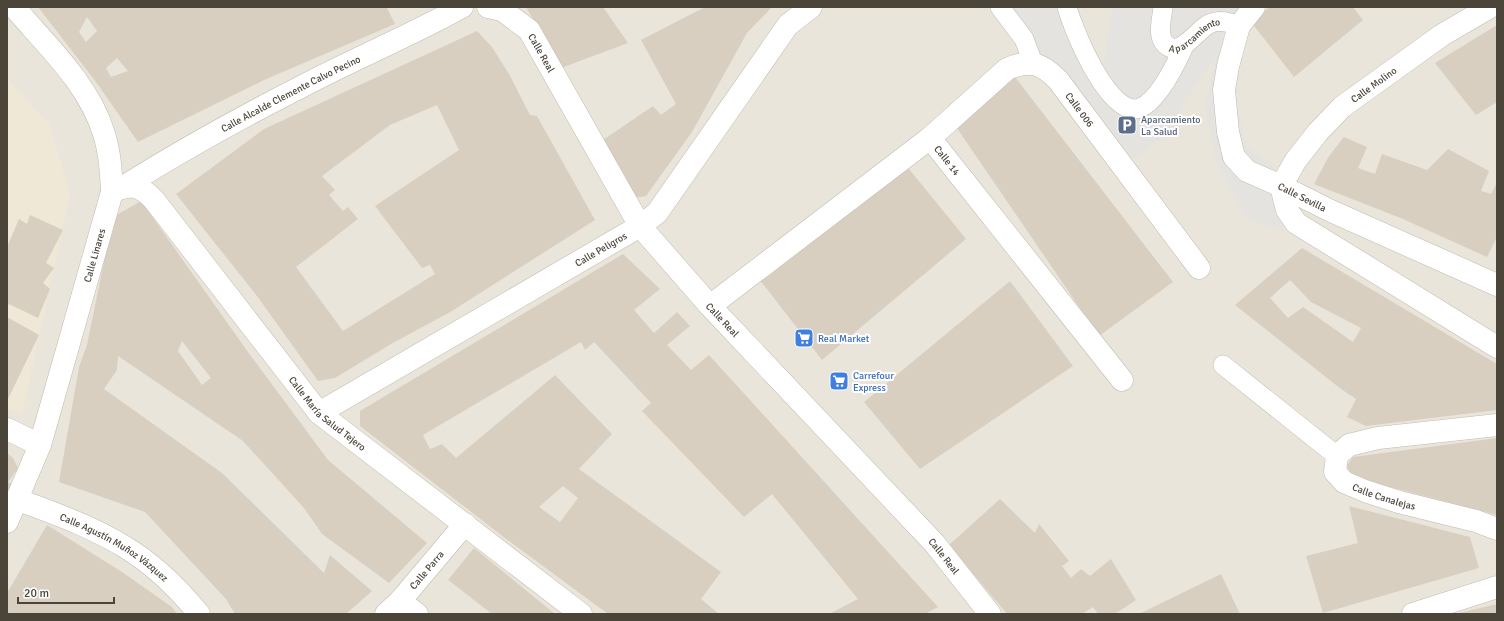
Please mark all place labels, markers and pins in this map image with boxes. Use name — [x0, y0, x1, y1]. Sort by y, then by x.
parking icon: Aparcamiento La Salud — [1116, 114, 1138, 136]
place label: Aparcamiento La Salud — [1141, 114, 1201, 138]
supermarket icon: Real Market — [793, 327, 815, 349]
place label: Real Market — [818, 333, 870, 345]
supermarket icon: Carrefour Express — [828, 370, 850, 392]
place label: Carrefour Express — [853, 370, 894, 394]

